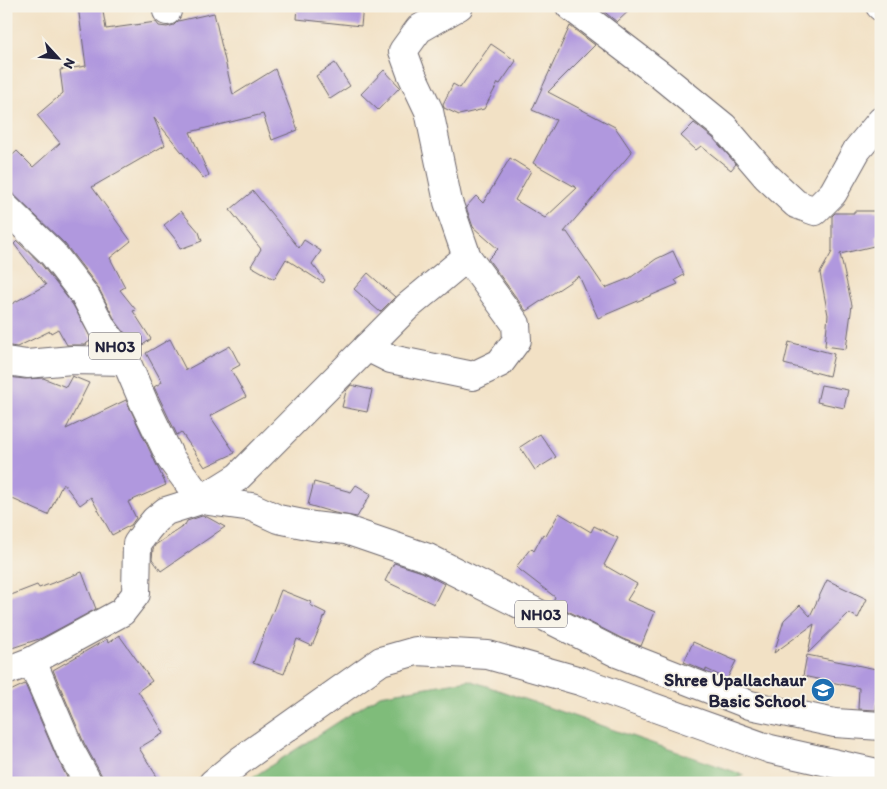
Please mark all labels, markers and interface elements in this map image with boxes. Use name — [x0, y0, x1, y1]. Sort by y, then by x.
north arrow — [32, 32, 82, 82]
text: N — [60, 56, 79, 71]
road number: NH03 — [89, 332, 141, 360]
road number: NH03 — [515, 600, 567, 628]
place label: Shree Upallachaur Basic School — [664, 669, 807, 712]
school or university icon: Shree Upallachaur Basic School — [810, 677, 836, 703]

